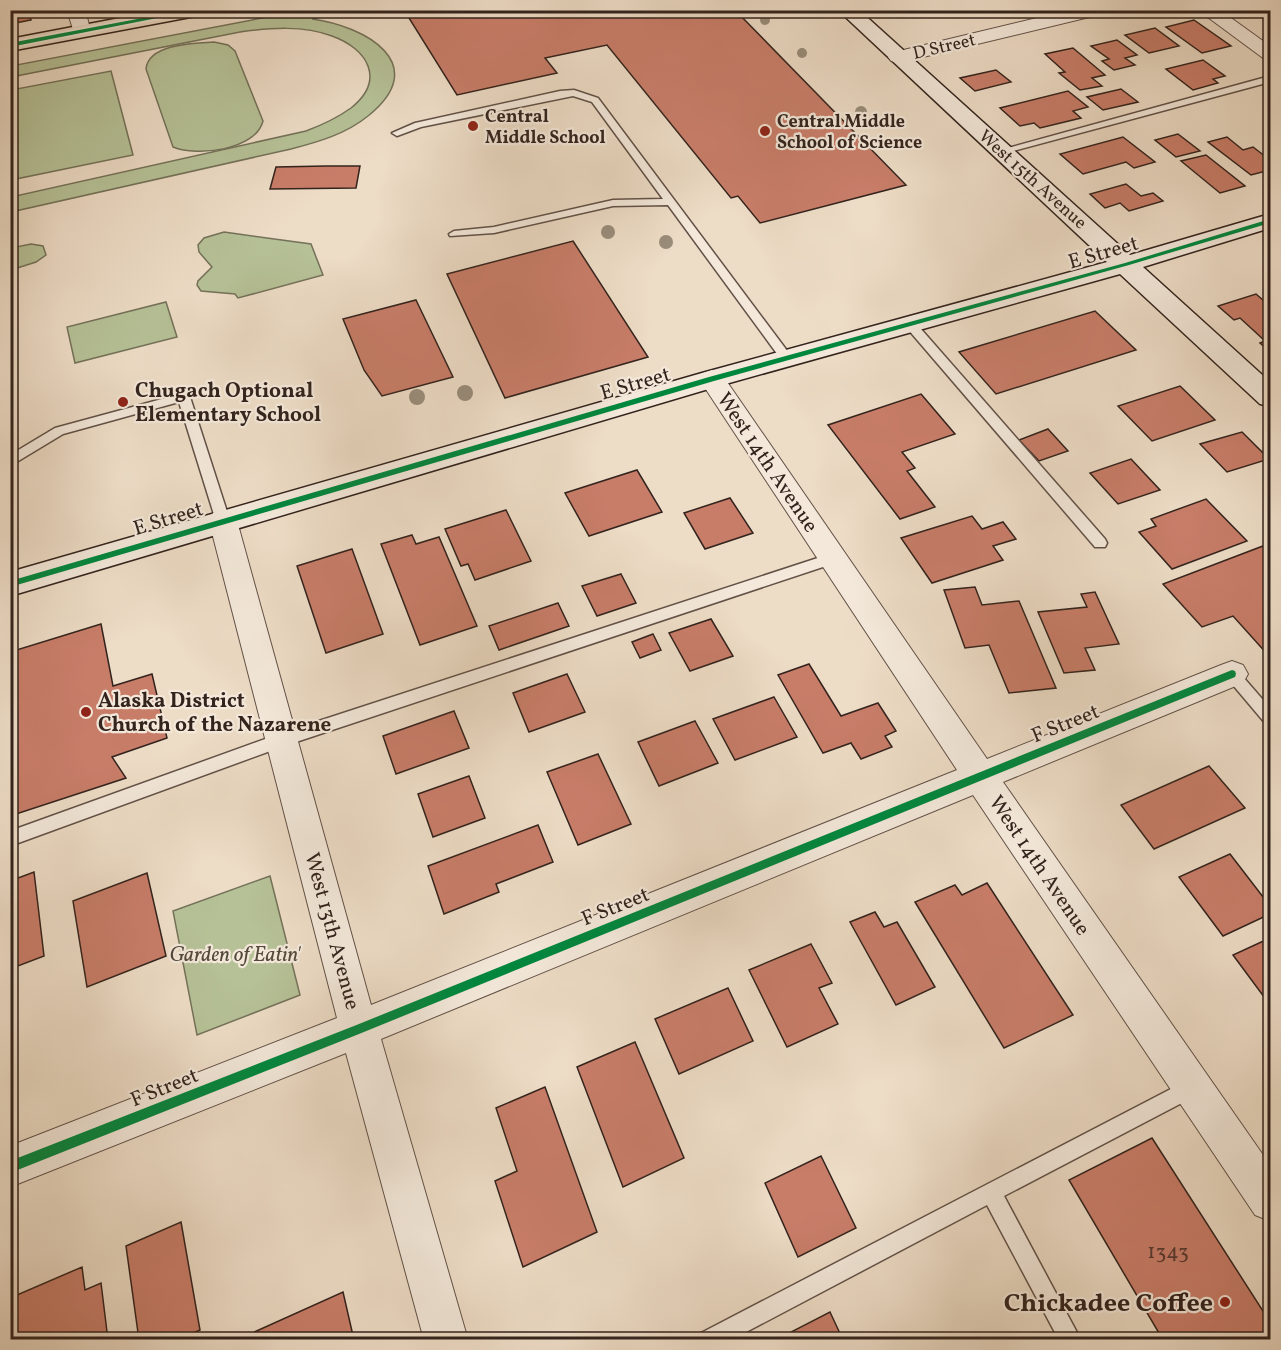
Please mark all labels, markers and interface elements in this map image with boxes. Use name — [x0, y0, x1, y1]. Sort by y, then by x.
street label: D Street — [910, 28, 978, 67]
place label: Central Middle School — [485, 105, 606, 151]
place label: Central Middle School of Science — [777, 110, 922, 156]
marker: Central Middle School — [466, 119, 480, 133]
marker: Central Middle School of Science — [758, 124, 772, 138]
street label: West 15th Avenue — [972, 125, 1092, 236]
street label: E Street — [1065, 230, 1142, 277]
street label: E Street — [597, 361, 674, 408]
place label: Chugach Optional Elementary School — [135, 377, 321, 430]
street label: West 14th Avenue — [709, 387, 824, 539]
marker: Chugach Optional Elementary School — [116, 395, 130, 409]
street label: E Street — [130, 495, 207, 544]
place label: Alaska District Church of the Nazarene — [98, 687, 331, 740]
street label: F Street — [1027, 698, 1104, 751]
marker: Alaska District Church of the Nazarene — [79, 705, 93, 719]
street label: West 14th Avenue — [981, 790, 1096, 942]
street label: West 13th Avenue — [297, 850, 366, 1013]
street label: F Street — [577, 881, 654, 934]
park label: Garden of Eatin' — [170, 941, 301, 970]
street label: F Street — [126, 1062, 203, 1115]
house number: 1343 — [1147, 1238, 1189, 1267]
place label: Chickadee Coffee — [1004, 1286, 1213, 1322]
marker: Chickadee Coffee — [1218, 1295, 1232, 1309]

